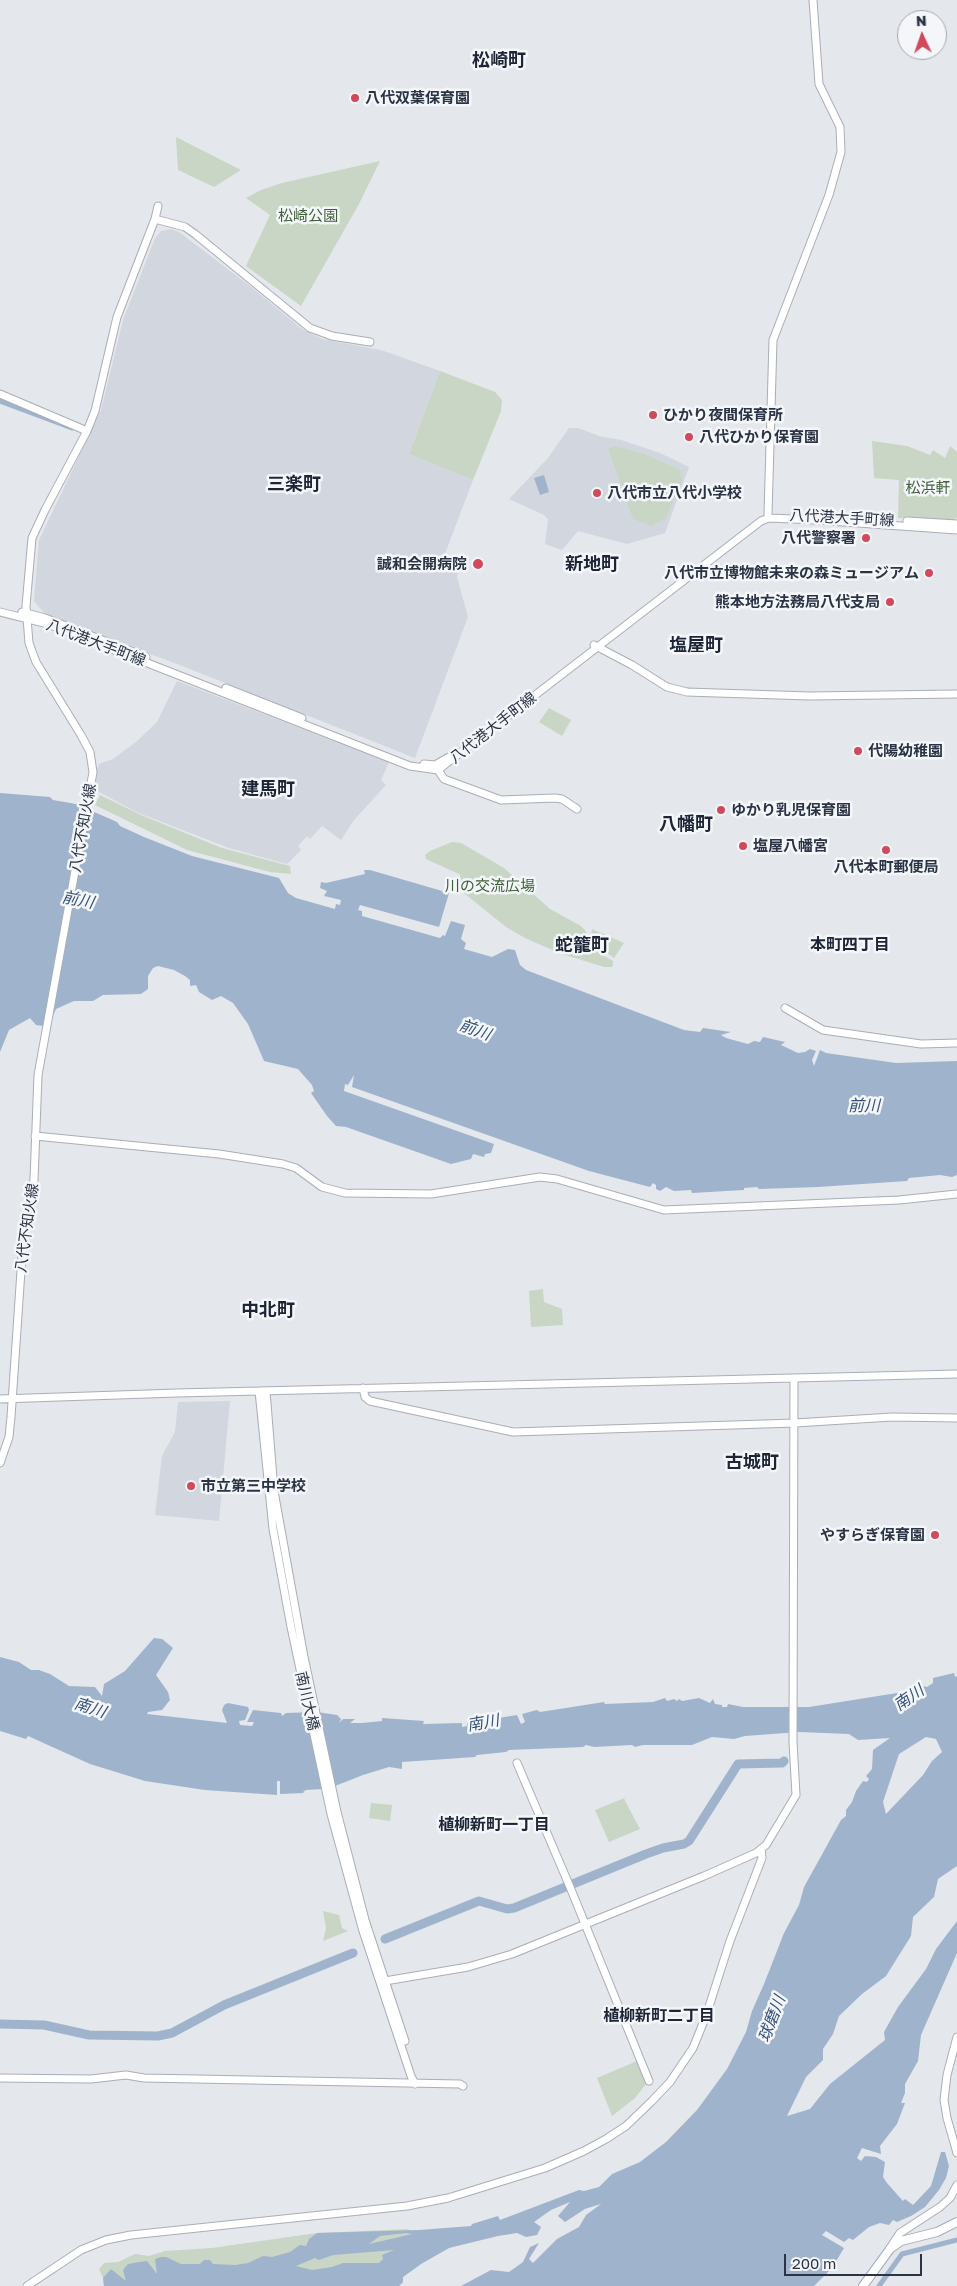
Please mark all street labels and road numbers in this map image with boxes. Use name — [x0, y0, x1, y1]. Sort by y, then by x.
street label: 八代港大手町線 — [789, 506, 895, 530]
street label: 八代港大手町線 — [44, 616, 148, 670]
street label: 八代港大手町線 — [446, 689, 540, 767]
street label: 八代不知火線 — [66, 782, 100, 874]
street label: 八代不知火線 — [12, 1182, 42, 1274]
street label: 南川大橋 — [291, 1670, 323, 1732]

